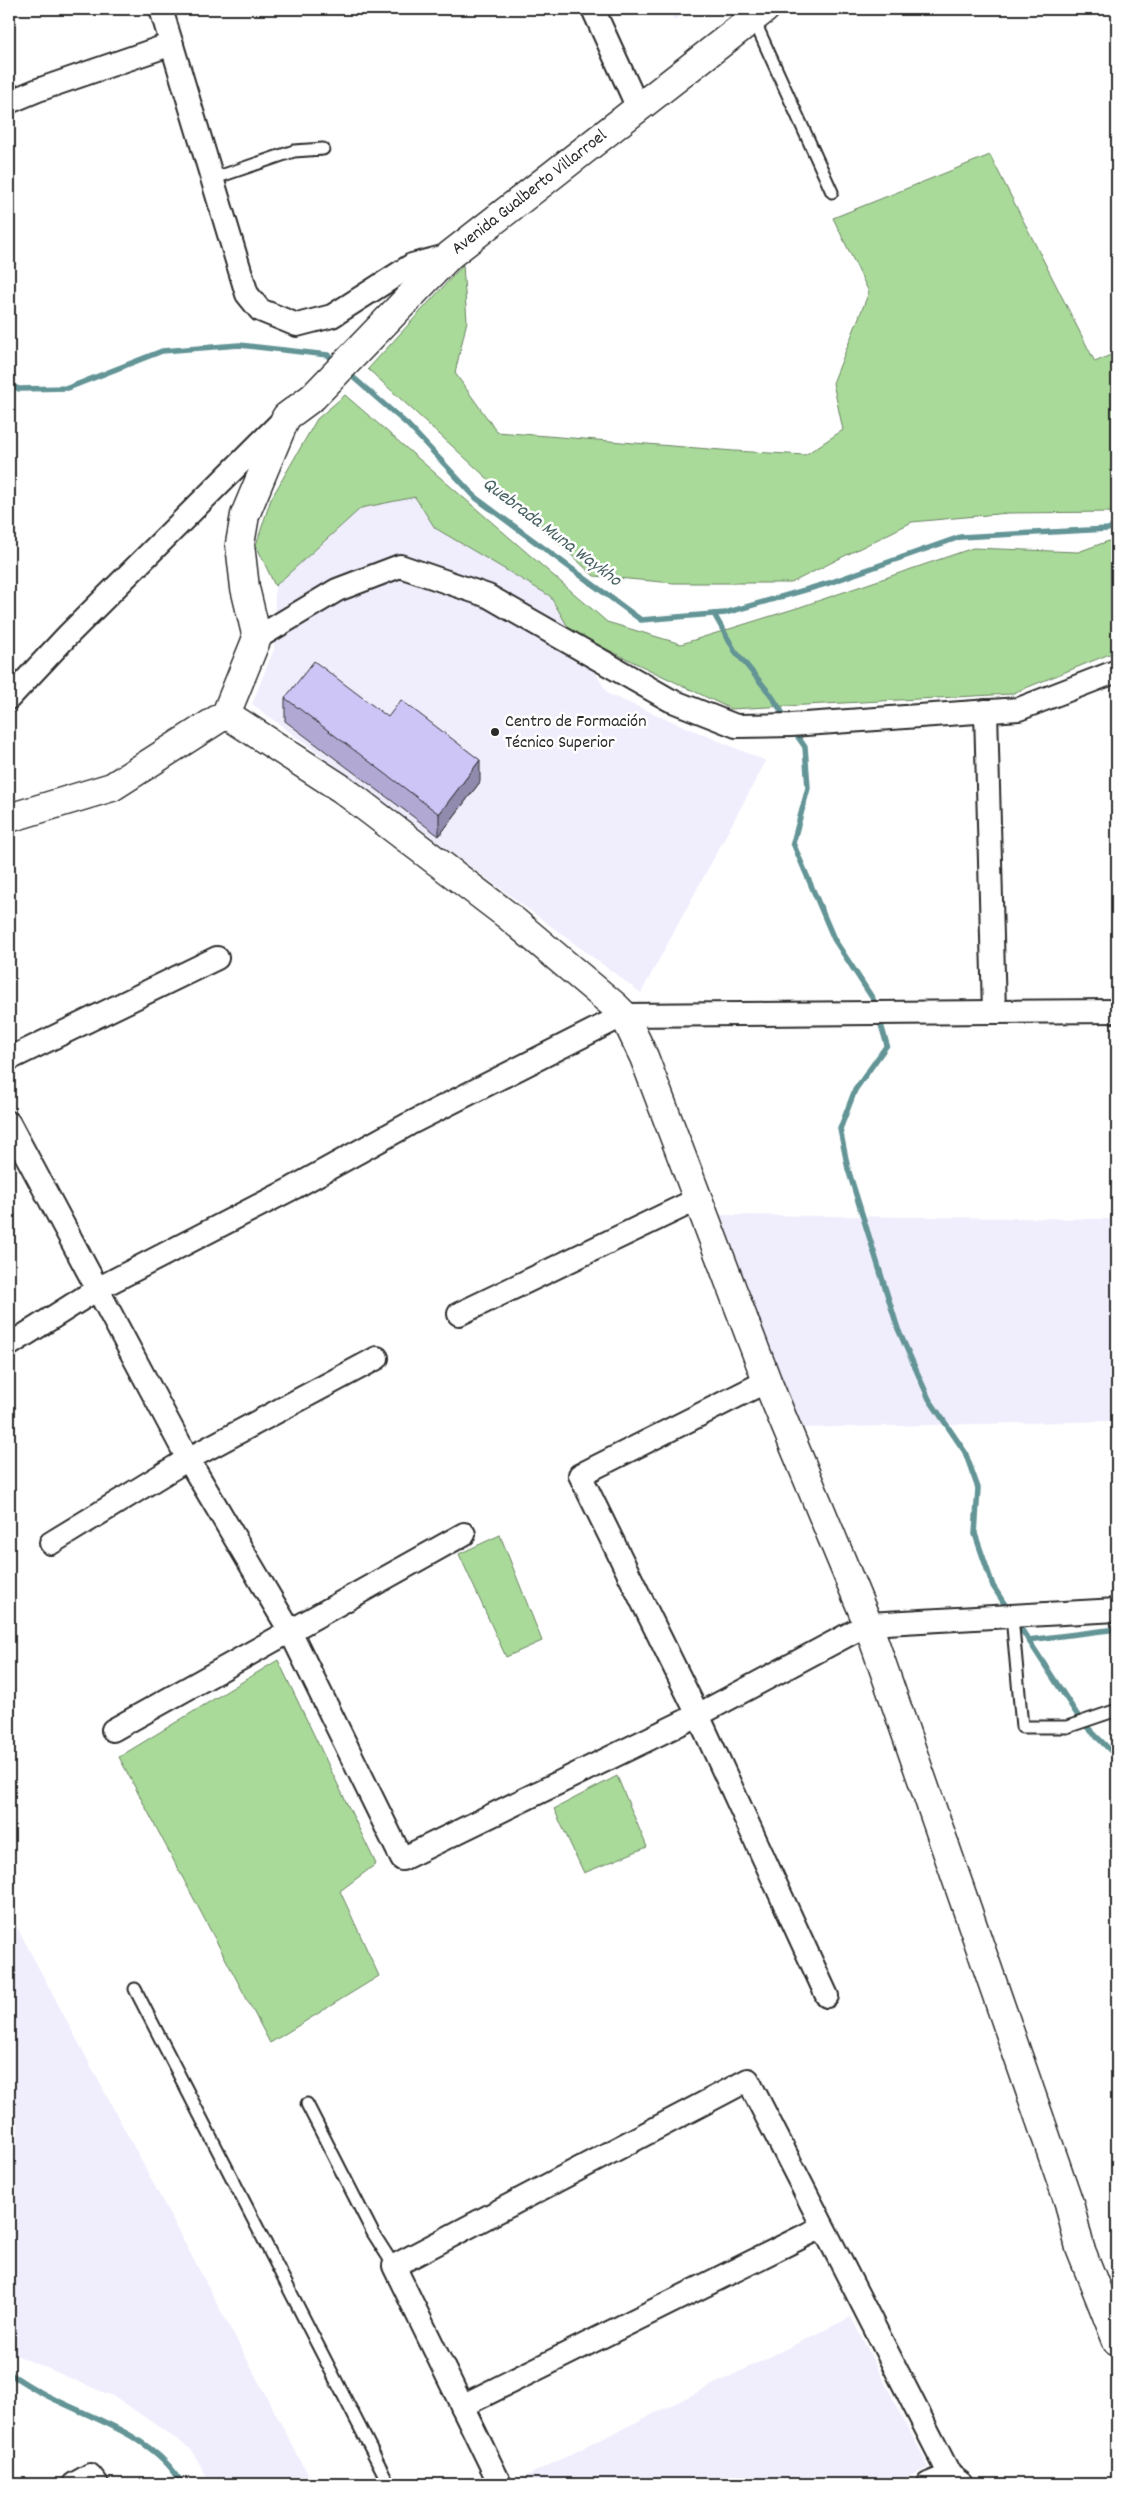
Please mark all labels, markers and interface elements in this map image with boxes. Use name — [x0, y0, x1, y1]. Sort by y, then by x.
street label: Avenida Gualberto Villarroel — [447, 124, 614, 262]
water label: Quebrada Muna Waykho — [476, 472, 627, 595]
place label: Centro de Formación Técnico Superior — [505, 710, 646, 756]
marker: Centro de Formación Técnico Superior — [489, 726, 501, 738]

